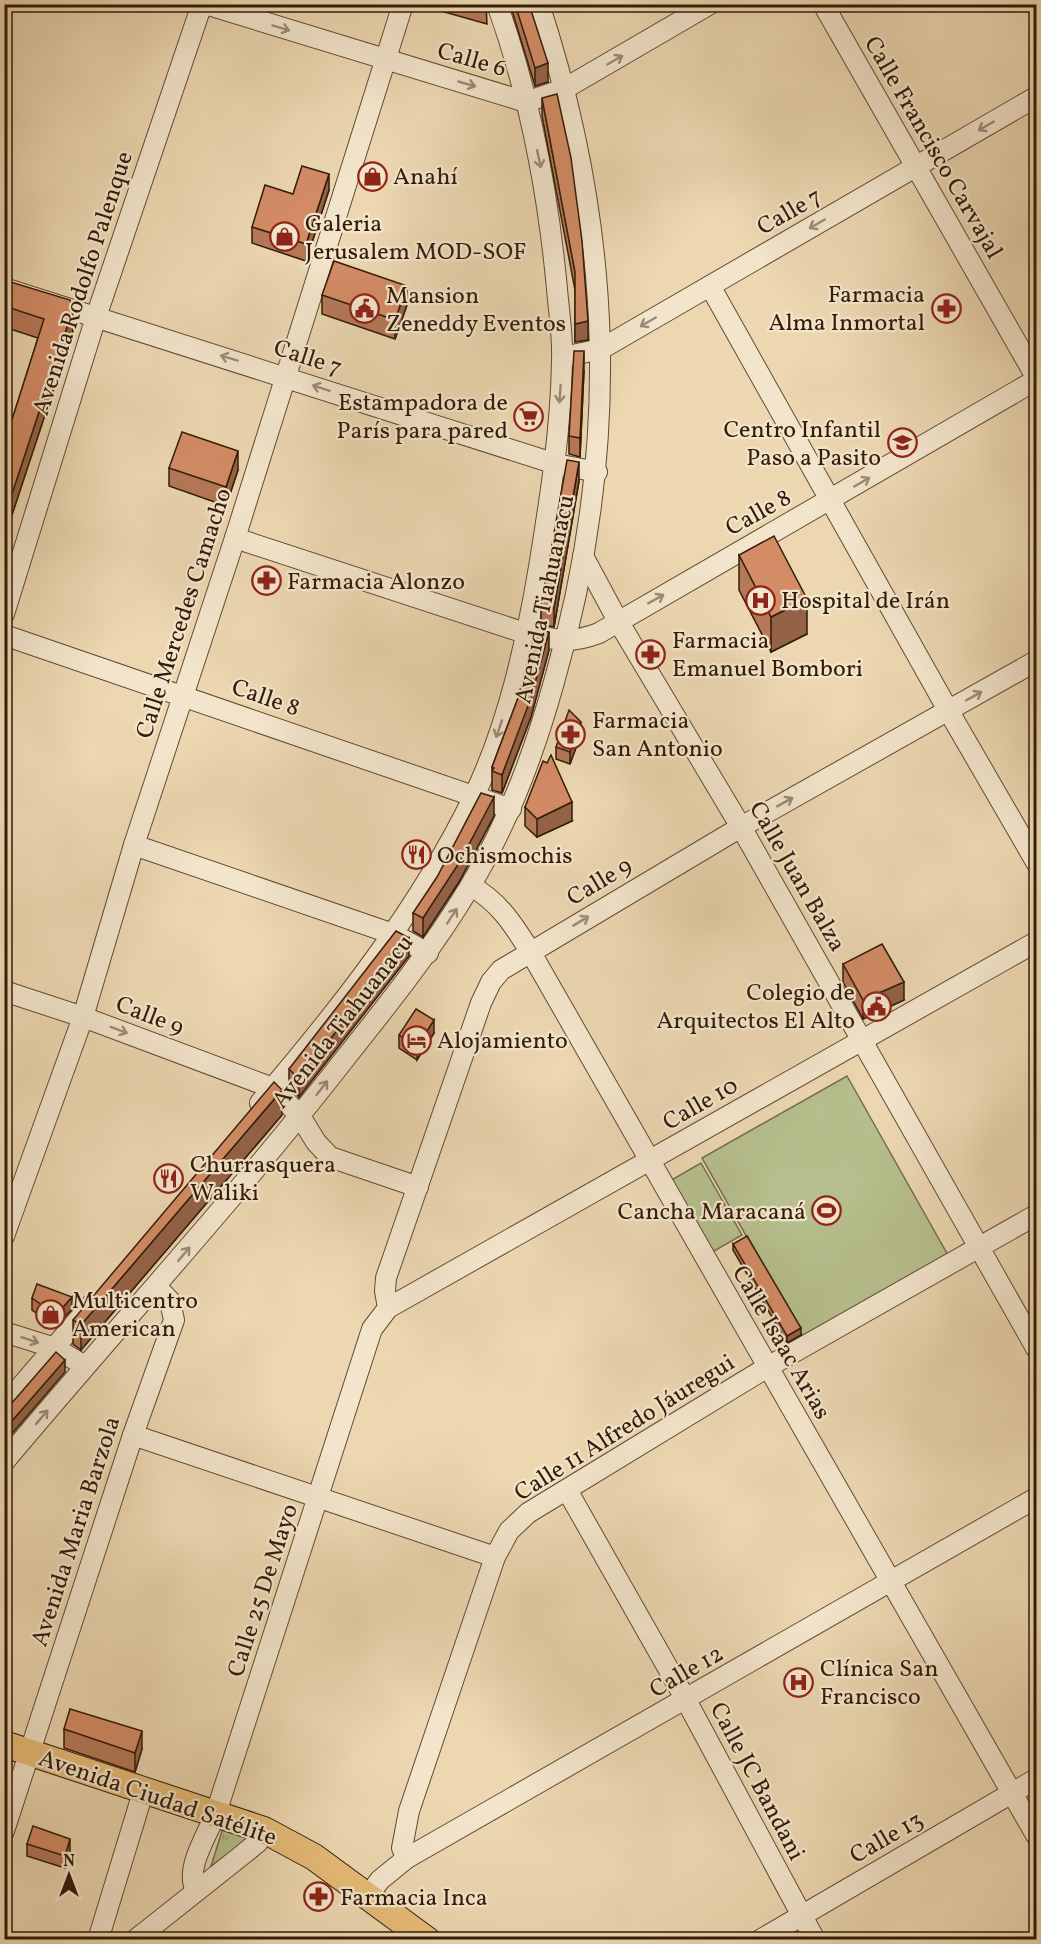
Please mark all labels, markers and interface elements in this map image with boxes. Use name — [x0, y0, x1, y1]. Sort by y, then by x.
one-way arrow — [271, 23, 290, 34]
street label: Calle Francisco Carvajal — [855, 30, 1010, 266]
street label: Calle 6 — [433, 35, 510, 87]
one-way arrow — [605, 54, 623, 65]
one-way arrow — [457, 79, 476, 90]
one-way arrow — [978, 120, 995, 132]
street label: Avenida Rodolfo Palenque — [25, 147, 143, 420]
one-way arrow — [534, 149, 545, 168]
shop icon: Anahí — [356, 160, 388, 192]
place label: Anahí — [393, 161, 458, 195]
street label: Calle 7 — [751, 181, 829, 245]
place label: Galeria Jerusalem MOD-SOF — [305, 208, 526, 270]
one-way arrow — [809, 218, 826, 230]
shop icon: Galeria Jerusalem MOD-SOF — [268, 221, 300, 253]
place label: Farmacia Alma Inmortal — [768, 279, 925, 341]
place label: Mansion Zeneddy Eventos — [386, 280, 566, 342]
pharmacy icon: Farmacia Alma Inmortal — [930, 292, 962, 324]
public building icon: Mansion Zeneddy Eventos — [349, 293, 381, 325]
one-way arrow — [640, 317, 658, 328]
street label: Calle 7 — [269, 332, 346, 386]
one-way arrow — [220, 352, 239, 363]
one-way arrow — [312, 381, 330, 392]
one-way arrow — [555, 384, 566, 404]
place label: Estampadora de París para pared — [337, 387, 508, 449]
supermarket icon: Estampadora de París para pared — [513, 400, 545, 432]
place label: Centro Infantil Paso a Pasito — [723, 414, 881, 476]
school or university icon: Centro Infantil Paso a Pasito — [886, 427, 918, 459]
one-way arrow — [853, 476, 870, 488]
street label: Calle 8 — [720, 482, 798, 546]
street label: Calle Mercedes Camacho — [128, 484, 241, 743]
street label: Avenida Tiahuanacu — [507, 492, 585, 707]
pharmacy icon: Farmacia Alonzo — [250, 565, 282, 597]
place label: Farmacia Alonzo — [287, 566, 465, 600]
hospital icon: Hospital de Irán — [744, 584, 776, 616]
place label: Hospital de Irán — [781, 585, 950, 619]
one-way arrow — [647, 593, 664, 605]
place label: Farmacia Emanuel Bombori — [672, 625, 863, 687]
pharmacy icon: Farmacia Emanuel Bombori — [635, 638, 667, 670]
street label: Calle 8 — [227, 671, 304, 726]
one-way arrow — [964, 690, 982, 701]
place label: Farmacia San Antonio — [592, 705, 723, 767]
pharmacy icon: Farmacia San Antonio — [555, 718, 587, 750]
one-way arrow — [493, 719, 504, 738]
street label: Calle Juan Balza — [739, 795, 853, 959]
one-way arrow — [776, 795, 793, 807]
restaurant icon: Ochismochis — [400, 839, 432, 871]
place label: Ochismochis — [437, 840, 572, 874]
street label: Calle 9 — [561, 850, 639, 915]
one-way arrow — [445, 907, 458, 924]
one-way arrow — [572, 915, 589, 927]
street label: Avenida Tiahuanacu — [265, 928, 422, 1117]
place label: Colegio de Arquitectos El Alto — [656, 977, 855, 1039]
street label: Calle 9 — [110, 988, 188, 1045]
public building icon: Colegio de Arquitectos El Alto — [860, 990, 892, 1022]
hotel icon: Alojamiento — [400, 1024, 432, 1056]
place label: Alojamiento — [437, 1025, 568, 1059]
one-way arrow — [110, 1026, 128, 1037]
street label: Calle 10 — [657, 1070, 745, 1140]
one-way arrow — [316, 1081, 329, 1097]
place label: Churrasquera Waliki — [190, 1149, 336, 1211]
restaurant icon: Churrasquera Waliki — [153, 1162, 185, 1194]
sports icon: Cancha Maracaná — [811, 1195, 843, 1227]
place label: Cancha Maracaná — [618, 1196, 806, 1230]
one-way arrow — [177, 1246, 190, 1262]
street label: Calle Isaac Arias — [722, 1260, 838, 1426]
place label: Multicentro American — [72, 1285, 198, 1347]
shop icon: Multicentro American — [35, 1298, 67, 1330]
one-way arrow — [20, 1335, 39, 1346]
street label: Calle 11 Alfredo Jáuregui — [508, 1347, 742, 1510]
one-way arrow — [35, 1410, 49, 1425]
street label: Avenida Maria Barzola — [24, 1412, 130, 1651]
street label: Calle 25 De Mayo — [220, 1500, 308, 1682]
street label: Calle 12 — [644, 1638, 730, 1708]
place label: Clínica San Francisco — [820, 1653, 939, 1715]
hospital icon: Clínica San Francisco — [783, 1666, 815, 1698]
street label: Calle JC Bandani — [700, 1697, 812, 1867]
street label: Avenida Ciudad Satélite — [34, 1742, 281, 1856]
street label: Calle 13 — [844, 1804, 930, 1873]
north arrow — [39, 1845, 99, 1905]
text: N — [63, 1851, 75, 1873]
pharmacy icon: Farmacia Inca — [303, 1881, 335, 1913]
place label: Farmacia Inca — [340, 1882, 488, 1916]

